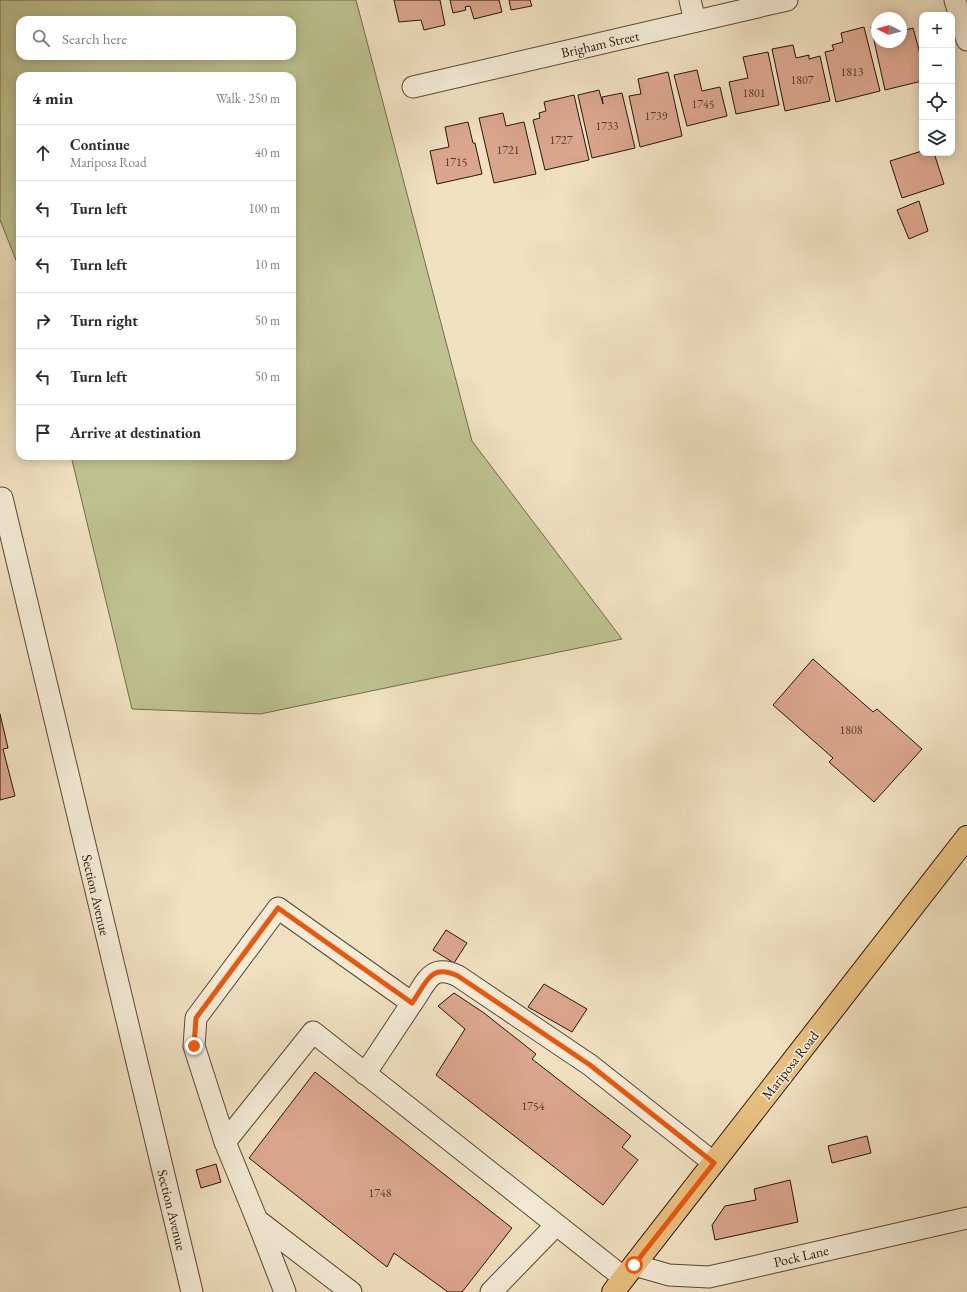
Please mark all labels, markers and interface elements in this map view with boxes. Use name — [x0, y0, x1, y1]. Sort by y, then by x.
north arrow — [871, 12, 907, 48]
map controls — [919, 12, 955, 156]
button: + — [919, 12, 955, 48]
search box — [16, 16, 296, 60]
street label: Brigham Street — [559, 26, 641, 62]
icon: search — [30, 27, 52, 49]
text: Search here — [62, 29, 127, 48]
button: − — [919, 48, 955, 84]
house number: 1813 — [840, 64, 864, 80]
house number: 1807 — [790, 72, 814, 88]
button: locate — [919, 84, 955, 120]
house number: 1801 — [742, 85, 766, 101]
text: 4 min — [32, 87, 73, 109]
text: Walk · 250 m — [216, 90, 280, 107]
house number: 1745 — [691, 96, 715, 112]
house number: 1739 — [644, 108, 668, 124]
house number: 1733 — [595, 118, 619, 134]
button: layers — [919, 120, 955, 156]
house number: 1727 — [549, 132, 573, 148]
text: Continue — [70, 135, 130, 154]
icon: ahead — [32, 142, 54, 164]
house number: 1721 — [496, 142, 520, 158]
text: 40 m — [255, 144, 280, 161]
text: Mariposa Road — [70, 154, 147, 171]
house number: 1715 — [444, 154, 468, 170]
icon: left — [32, 198, 54, 220]
text: Turn left — [70, 199, 127, 218]
text: 100 m — [249, 200, 280, 217]
icon: left — [32, 254, 54, 276]
text: Turn left — [70, 255, 127, 274]
text: 10 m — [255, 256, 280, 273]
icon: right — [32, 310, 54, 332]
text: Turn right — [70, 311, 138, 330]
text: 50 m — [255, 312, 280, 329]
icon: left — [32, 366, 54, 388]
text: Turn left — [70, 367, 127, 386]
text: 50 m — [255, 368, 280, 385]
icon: arrive — [32, 422, 54, 444]
text: Arrive at destination — [70, 423, 201, 442]
house number: 1808 — [839, 722, 863, 738]
street label: Section Avenue — [78, 853, 114, 938]
street label: Mariposa Road — [758, 1026, 823, 1103]
route end — [185, 1037, 203, 1055]
house number: 1754 — [521, 1098, 545, 1114]
street label: Section Avenue — [153, 1168, 191, 1253]
house number: 1748 — [368, 1185, 392, 1201]
street label: Pock Lane — [772, 1241, 831, 1271]
route start — [625, 1256, 643, 1274]

